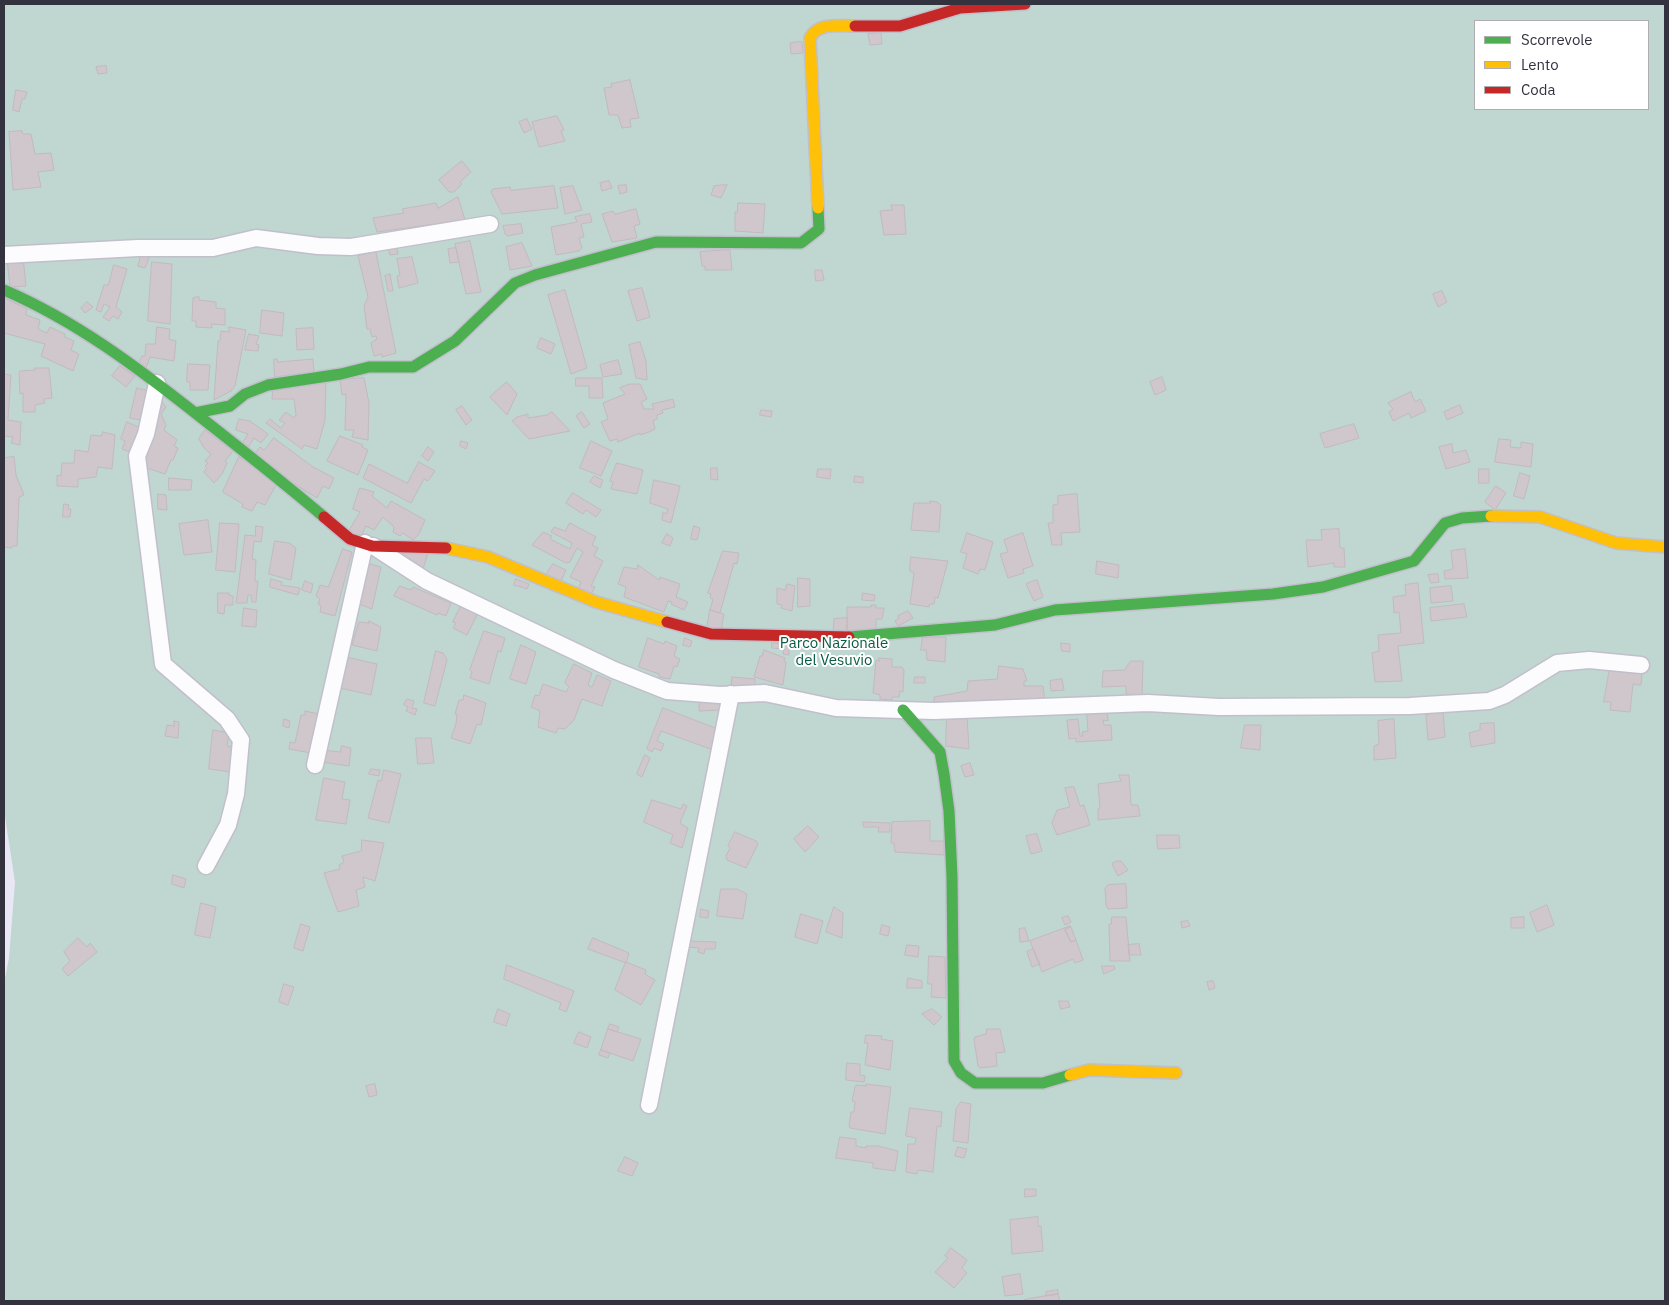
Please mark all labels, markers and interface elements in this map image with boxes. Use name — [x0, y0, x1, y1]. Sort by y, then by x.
legend — [1474, 20, 1649, 110]
text: Scorrevole — [1521, 30, 1593, 49]
text: Lento — [1521, 55, 1559, 74]
text: Coda — [1521, 80, 1555, 99]
park label: Parco Nazionale del Vesuvio — [780, 635, 888, 670]

